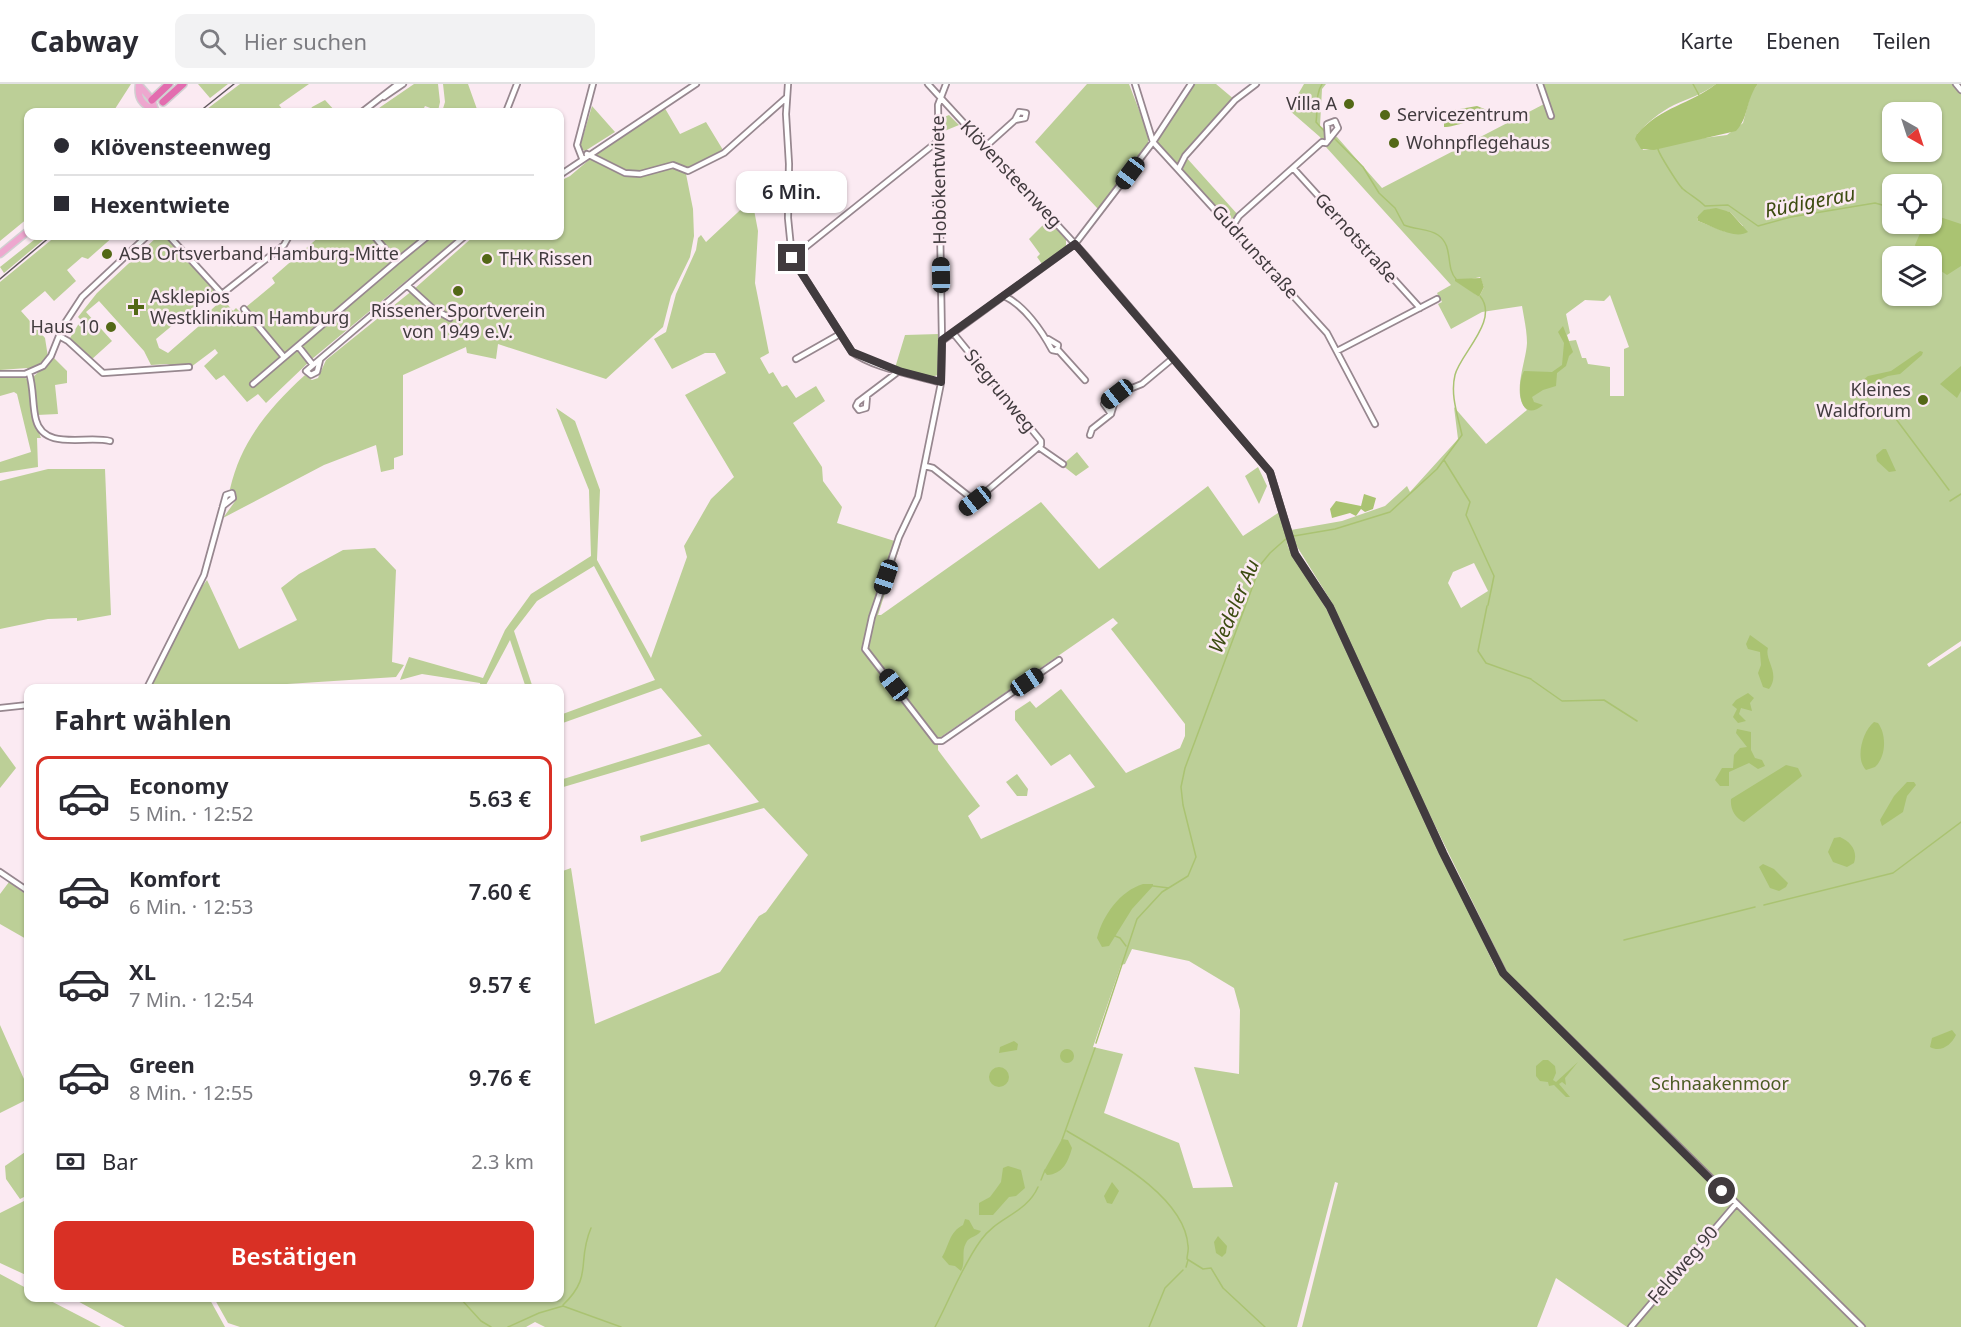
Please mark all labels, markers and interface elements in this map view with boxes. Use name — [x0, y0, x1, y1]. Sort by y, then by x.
search box — [175, 14, 595, 68]
text: Cabway — [30, 22, 139, 60]
icon: search — [196, 25, 229, 58]
text: Hier suchen — [244, 26, 367, 56]
text: Karte — [1680, 27, 1733, 55]
text: Ebenen — [1766, 27, 1840, 55]
text: Teilen — [1873, 27, 1931, 55]
place label: Villa A — [1286, 91, 1337, 115]
marker: Villa A — [1342, 97, 1356, 111]
place label: Servicezentrum — [1397, 102, 1529, 126]
north arrow — [1882, 102, 1942, 162]
map controls — [1882, 102, 1942, 306]
marker: Servicezentrum — [1378, 108, 1392, 122]
street label: Klövensteenweg — [956, 114, 1068, 232]
street label: Hobökentwiete — [925, 115, 951, 245]
place label: Wohnpflegehaus — [1406, 130, 1550, 154]
text: Klövensteenweg — [90, 131, 272, 161]
marker: Wohnpflegehaus — [1387, 136, 1401, 150]
car — [1112, 153, 1148, 193]
callout: 6 Min. — [736, 171, 848, 213]
button: locate — [1882, 174, 1942, 234]
text: 6 Min. — [762, 178, 821, 205]
water label: Rüdigerau — [1762, 179, 1858, 224]
street label: Gernotstraße — [1310, 187, 1403, 287]
text: Hexentwiete — [90, 189, 230, 219]
street label: Gudrunstraße — [1207, 199, 1304, 303]
place label: ASB Ortsverband Hamburg-Mitte — [119, 241, 399, 265]
route end — [778, 244, 805, 271]
place label: THK Rissen — [499, 246, 593, 270]
button: layers — [1882, 246, 1942, 306]
marker: ASB Ortsverband Hamburg-Mitte — [100, 247, 114, 261]
marker: THK Rissen — [480, 252, 494, 266]
car — [932, 257, 950, 293]
place label: Asklepios Westklinikum Hamburg — [150, 284, 349, 329]
marker: Rissener Sportverein von 1949 e.V. — [451, 284, 465, 298]
marker: Asklepios Westklinikum Hamburg — [127, 298, 145, 316]
place label: Rissener Sportverein von 1949 e.V. — [371, 298, 545, 343]
place label: Haus 10 — [31, 314, 99, 338]
marker: Haus 10 — [104, 320, 118, 334]
street label: Siegrunweg — [960, 344, 1042, 437]
car — [1097, 376, 1137, 412]
place label: Kleines Waldforum — [1816, 377, 1911, 422]
marker: Kleines Waldforum — [1916, 393, 1930, 407]
car — [955, 483, 995, 519]
water label: Wedeler Au — [1202, 555, 1265, 657]
car — [872, 557, 900, 597]
car — [1007, 664, 1047, 700]
car — [876, 665, 912, 705]
text: Fahrt wählen — [54, 701, 232, 738]
text: Economy — [129, 770, 228, 800]
icon: car — [57, 771, 111, 825]
text: 5.63 € — [469, 783, 531, 813]
text: 5 Min. · 12:52 — [129, 800, 254, 827]
text: Komfort — [129, 863, 220, 893]
icon: car — [57, 864, 111, 918]
text: 7.60 € — [469, 876, 531, 906]
text: 6 Min. · 12:53 — [129, 893, 254, 920]
text: XL — [129, 956, 156, 986]
icon: car — [57, 957, 111, 1011]
text: 9.57 € — [469, 969, 531, 999]
text: 7 Min. · 12:54 — [129, 986, 254, 1013]
text: Green — [129, 1049, 195, 1079]
icon: car — [57, 1050, 111, 1104]
text: 9.76 € — [469, 1062, 531, 1092]
park label: Schnaakenmoor — [1651, 1071, 1790, 1095]
text: 8 Min. · 12:55 — [129, 1079, 254, 1106]
icon: cash — [54, 1145, 87, 1178]
text: Bar — [102, 1146, 138, 1176]
text: 2.3 km — [471, 1148, 534, 1175]
route start — [1708, 1177, 1735, 1204]
street label: Feldweg 90 — [1642, 1220, 1723, 1308]
button: Bestätigen — [54, 1221, 534, 1290]

